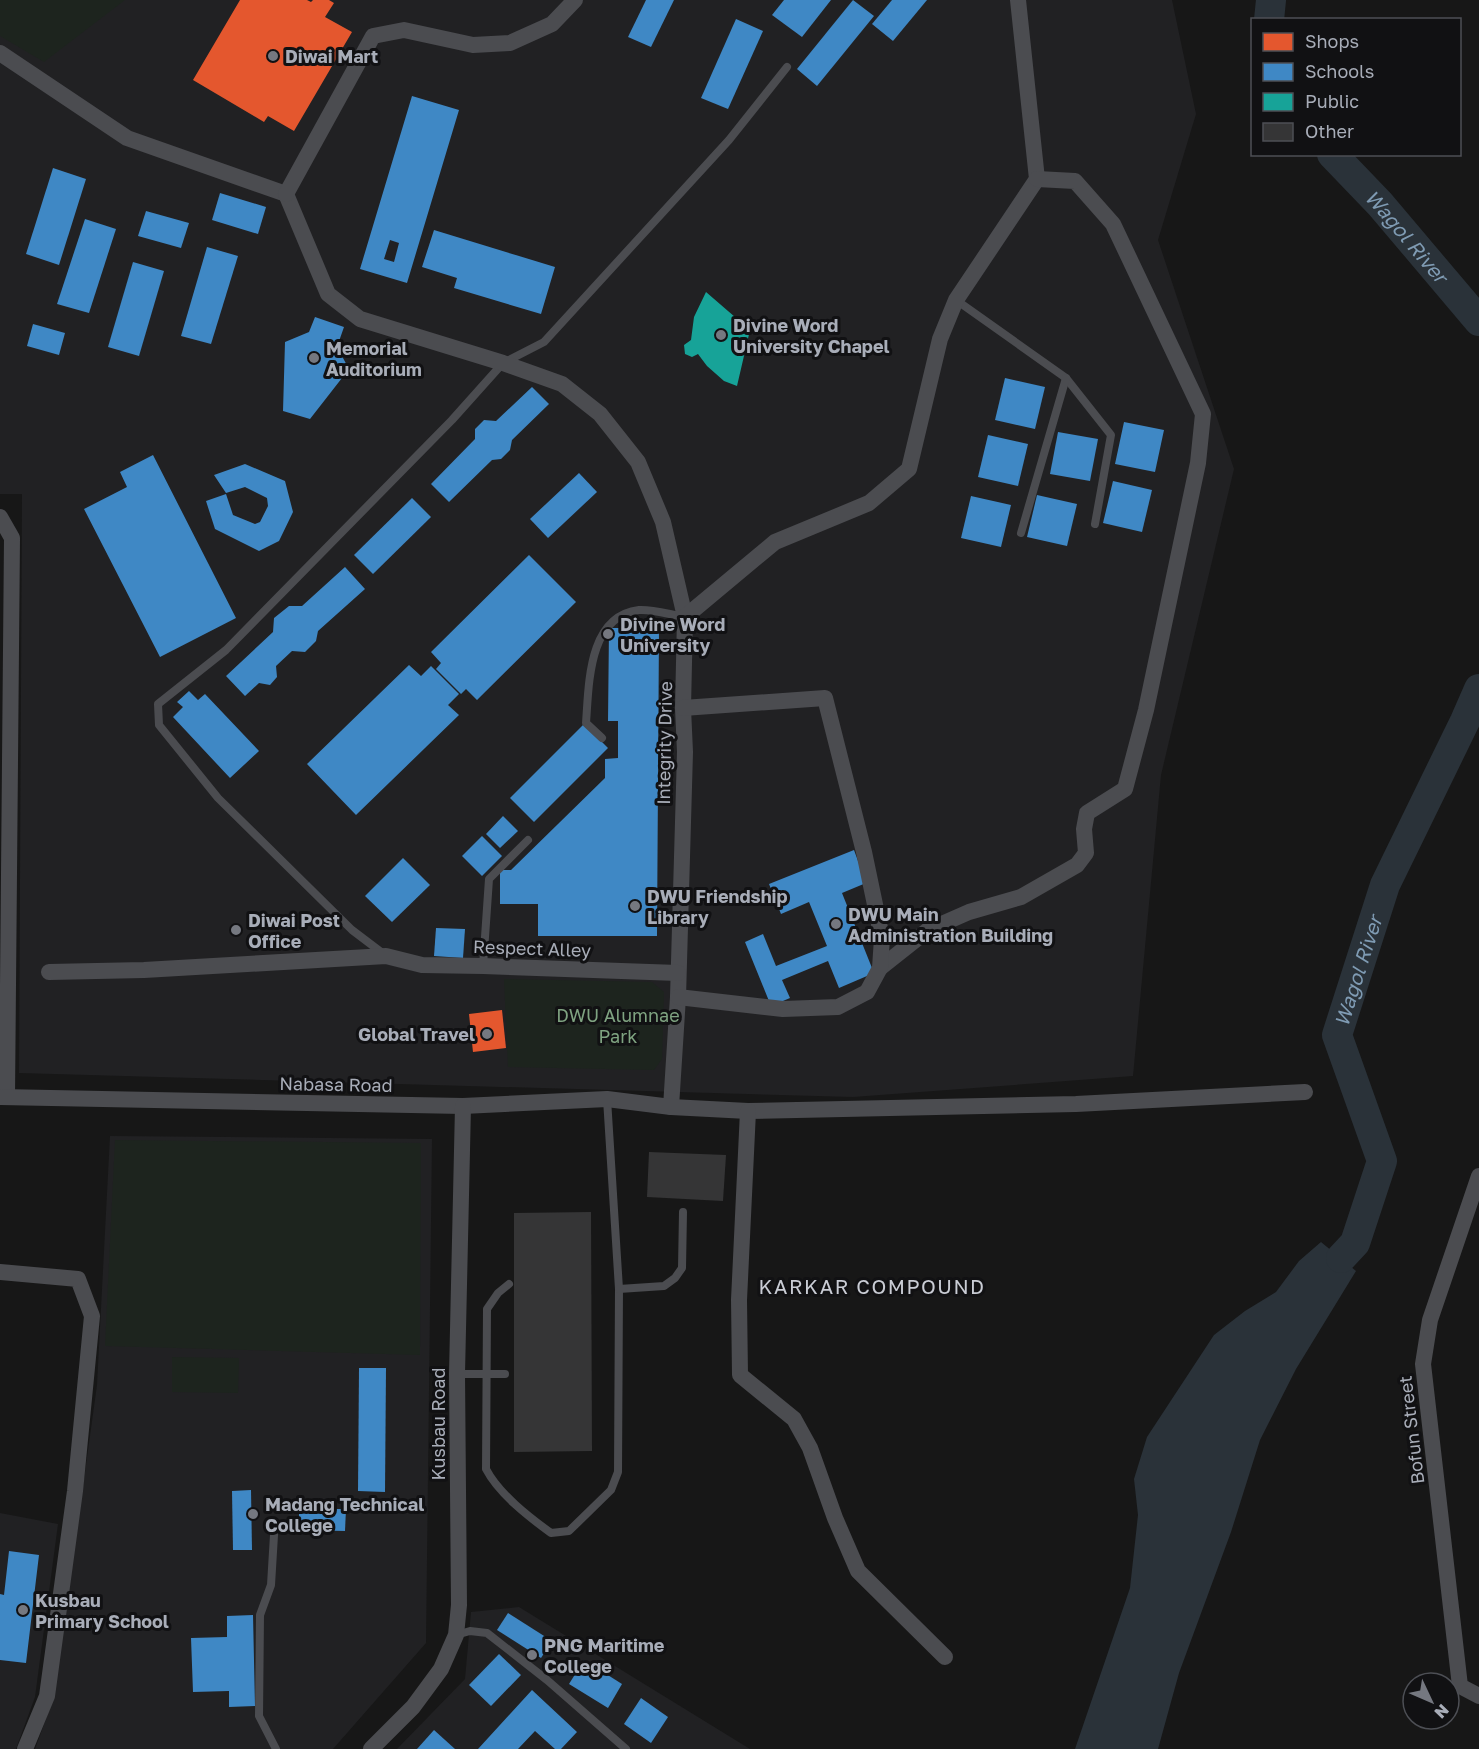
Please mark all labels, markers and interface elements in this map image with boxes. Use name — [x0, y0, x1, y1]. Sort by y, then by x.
legend — [1251, 18, 1461, 156]
text: Shops — [1305, 30, 1359, 52]
place label: Diwai Mart — [285, 45, 378, 67]
marker: Diwai Mart — [266, 49, 280, 63]
text: Schools — [1305, 60, 1374, 82]
text: Public — [1305, 90, 1359, 112]
text: Other — [1305, 120, 1354, 142]
water label: Wagol River — [1361, 184, 1455, 290]
place label: Divine Word University Chapel — [733, 314, 890, 357]
marker: Divine Word University Chapel — [714, 328, 728, 342]
place label: Memorial Auditorium — [326, 337, 422, 380]
marker: Memorial Auditorium — [307, 351, 321, 365]
place label: Divine Word University — [620, 613, 725, 656]
marker: Divine Word University — [601, 627, 615, 641]
street label: Integrity Drive — [652, 681, 676, 805]
place label: DWU Friendship Library — [647, 885, 788, 928]
marker: DWU Friendship Library — [628, 899, 642, 913]
place label: DWU Main Administration Building — [848, 903, 1053, 946]
place label: Diwai Post Office — [248, 909, 340, 952]
water label: Wagol River — [1329, 910, 1387, 1029]
marker: DWU Main Administration Building — [829, 917, 843, 931]
marker: Diwai Post Office — [229, 923, 243, 937]
street label: Respect Alley — [473, 935, 591, 961]
park label: DWU Alumnae Park — [556, 1004, 680, 1047]
place label: Global Travel — [358, 1023, 475, 1045]
marker: Global Travel — [480, 1027, 494, 1041]
street label: Nabasa Road — [279, 1072, 393, 1096]
district label: KARKAR COMPOUND — [758, 1274, 986, 1298]
street label: Kusbau Road — [427, 1367, 449, 1481]
street label: Bofun Street — [1393, 1375, 1429, 1485]
place label: Madang Technical College — [265, 1493, 424, 1536]
marker: Madang Technical College — [246, 1507, 260, 1521]
place label: Kusbau Primary School — [35, 1589, 169, 1632]
marker: Kusbau Primary School — [16, 1603, 30, 1617]
place label: PNG Maritime College — [544, 1634, 665, 1677]
marker: PNG Maritime College — [525, 1648, 539, 1662]
north arrow — [1401, 1671, 1461, 1731]
text: N — [1430, 1700, 1453, 1723]

